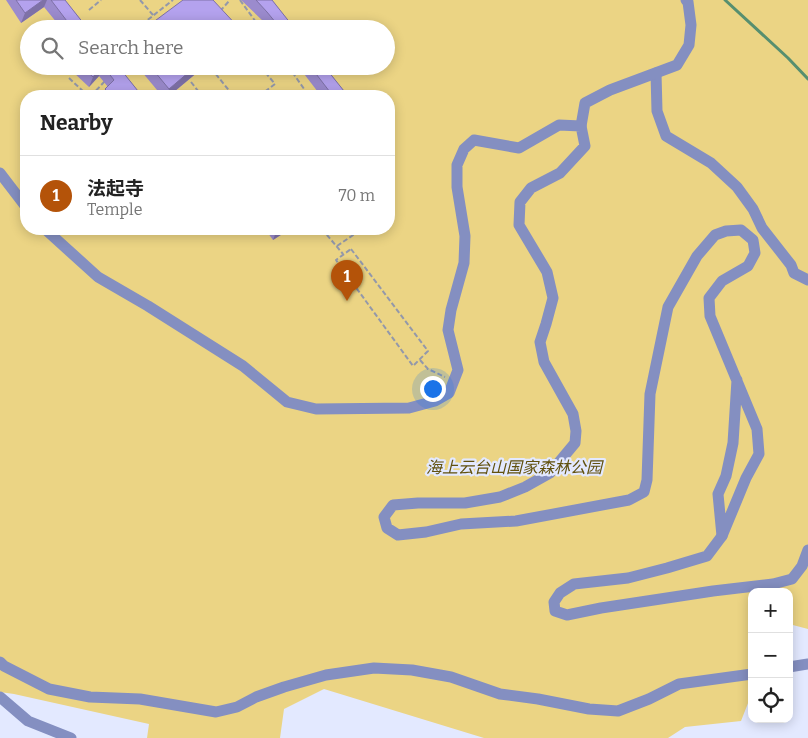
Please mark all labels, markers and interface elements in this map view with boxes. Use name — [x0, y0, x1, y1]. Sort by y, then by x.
search box — [20, 20, 395, 75]
icon: search — [38, 34, 66, 62]
text: Search here — [78, 36, 183, 59]
text: Nearby — [40, 110, 113, 136]
text: 法起寺 — [87, 177, 144, 200]
text: 1 — [53, 186, 59, 205]
text: 70 m — [339, 186, 375, 205]
text: Temple — [87, 200, 142, 219]
pin: 1 — [331, 260, 363, 301]
your location — [420, 376, 446, 402]
park label: 海上云台山国家森林公园 — [426, 458, 604, 477]
map controls — [748, 588, 793, 723]
button: + — [748, 588, 793, 633]
button: − — [748, 633, 793, 678]
button: locate — [748, 678, 793, 723]

